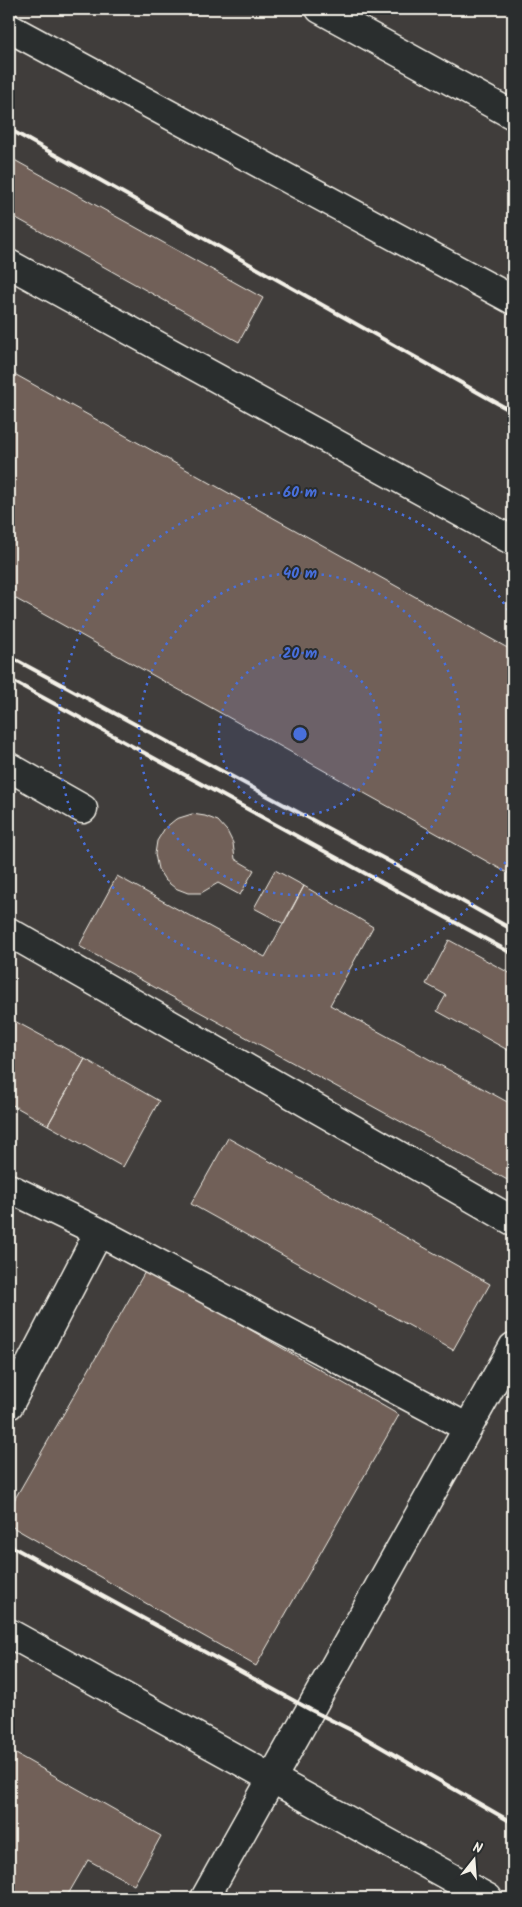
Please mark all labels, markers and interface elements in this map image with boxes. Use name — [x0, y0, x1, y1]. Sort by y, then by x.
text: 60 m — [283, 481, 317, 505]
text: 40 m — [283, 562, 317, 586]
text: 20 m — [283, 642, 317, 666]
centre of rings — [291, 725, 309, 743]
north arrow — [450, 1834, 500, 1884]
text: N — [470, 1837, 485, 1860]

